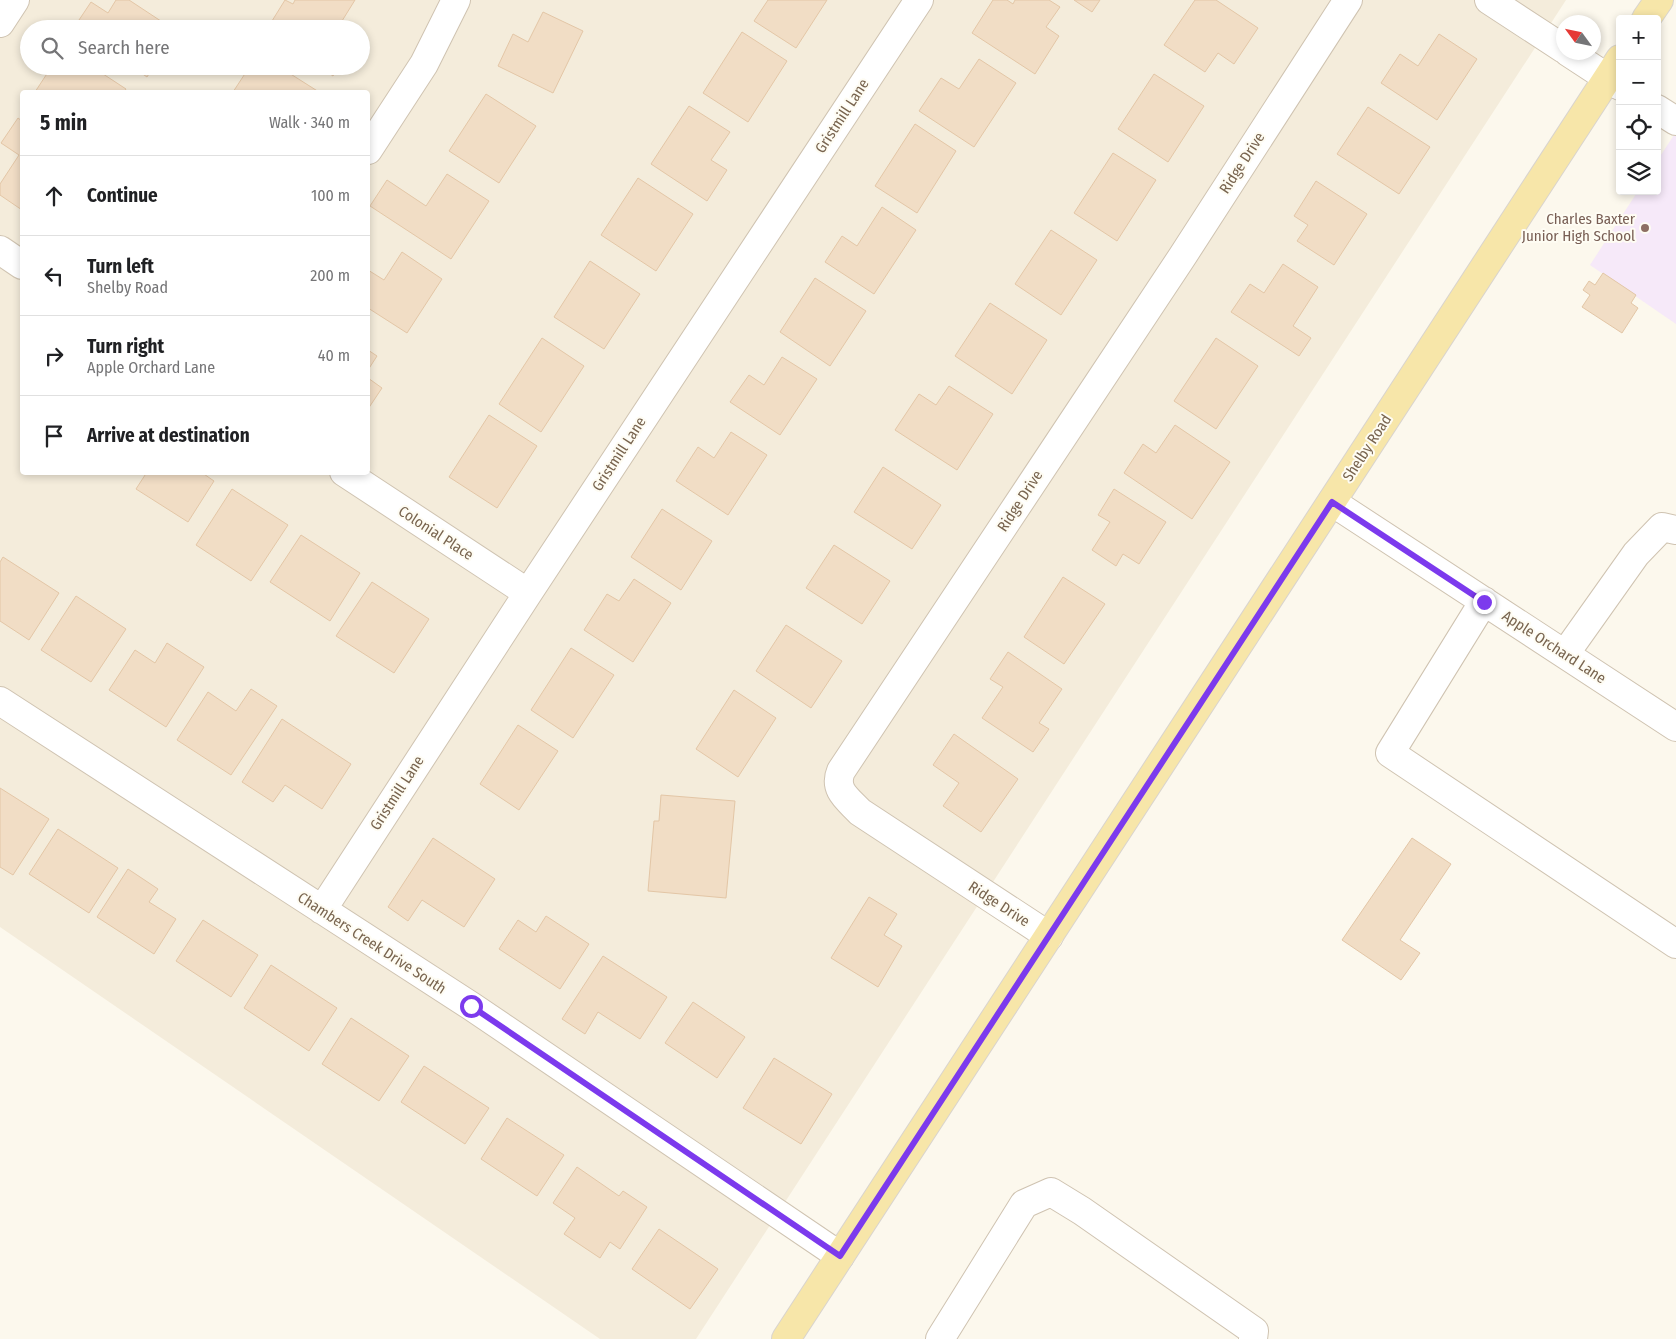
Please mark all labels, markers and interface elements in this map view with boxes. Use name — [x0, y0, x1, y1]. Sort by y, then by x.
north arrow — [1556, 15, 1601, 60]
map controls — [1616, 15, 1661, 195]
button: + — [1616, 15, 1661, 60]
search box — [20, 20, 370, 75]
icon: search — [38, 34, 66, 62]
text: Search here — [78, 36, 170, 59]
button: − — [1616, 60, 1661, 105]
street label: Gristmill Lane — [811, 76, 873, 156]
button: locate — [1616, 105, 1661, 150]
text: 5 min — [40, 110, 87, 136]
text: Walk · 340 m — [269, 113, 350, 132]
street label: Ridge Drive — [1216, 129, 1268, 197]
button: layers — [1616, 150, 1661, 195]
icon: ahead — [40, 182, 68, 210]
text: Continue — [87, 184, 158, 207]
text: 100 m — [311, 186, 350, 205]
place label: Charles Baxter Junior High School — [1522, 210, 1636, 245]
marker: Charles Baxter Junior High School — [1639, 222, 1651, 234]
text: Turn left — [87, 255, 154, 278]
icon: left — [40, 262, 68, 290]
text: 200 m — [310, 266, 350, 285]
text: Shelby Road — [87, 278, 168, 297]
text: Turn right — [87, 335, 164, 358]
icon: right — [40, 342, 68, 370]
text: 40 m — [318, 346, 350, 365]
text: Apple Orchard Lane — [87, 358, 215, 377]
street label: Shelby Road — [1339, 411, 1395, 485]
street label: Gristmill Lane — [588, 414, 650, 494]
icon: arrive — [40, 422, 68, 450]
text: Arrive at destination — [87, 424, 250, 447]
street label: Ridge Drive — [994, 467, 1046, 535]
street label: Colonial Place — [395, 502, 477, 564]
route end — [1473, 591, 1496, 614]
street label: Apple Orchard Lane — [1499, 607, 1609, 687]
street label: Gristmill Lane — [366, 753, 428, 833]
street label: Ridge Drive — [965, 878, 1033, 930]
street label: Chambers Creek Drive South — [294, 888, 450, 998]
route start — [460, 995, 483, 1018]

